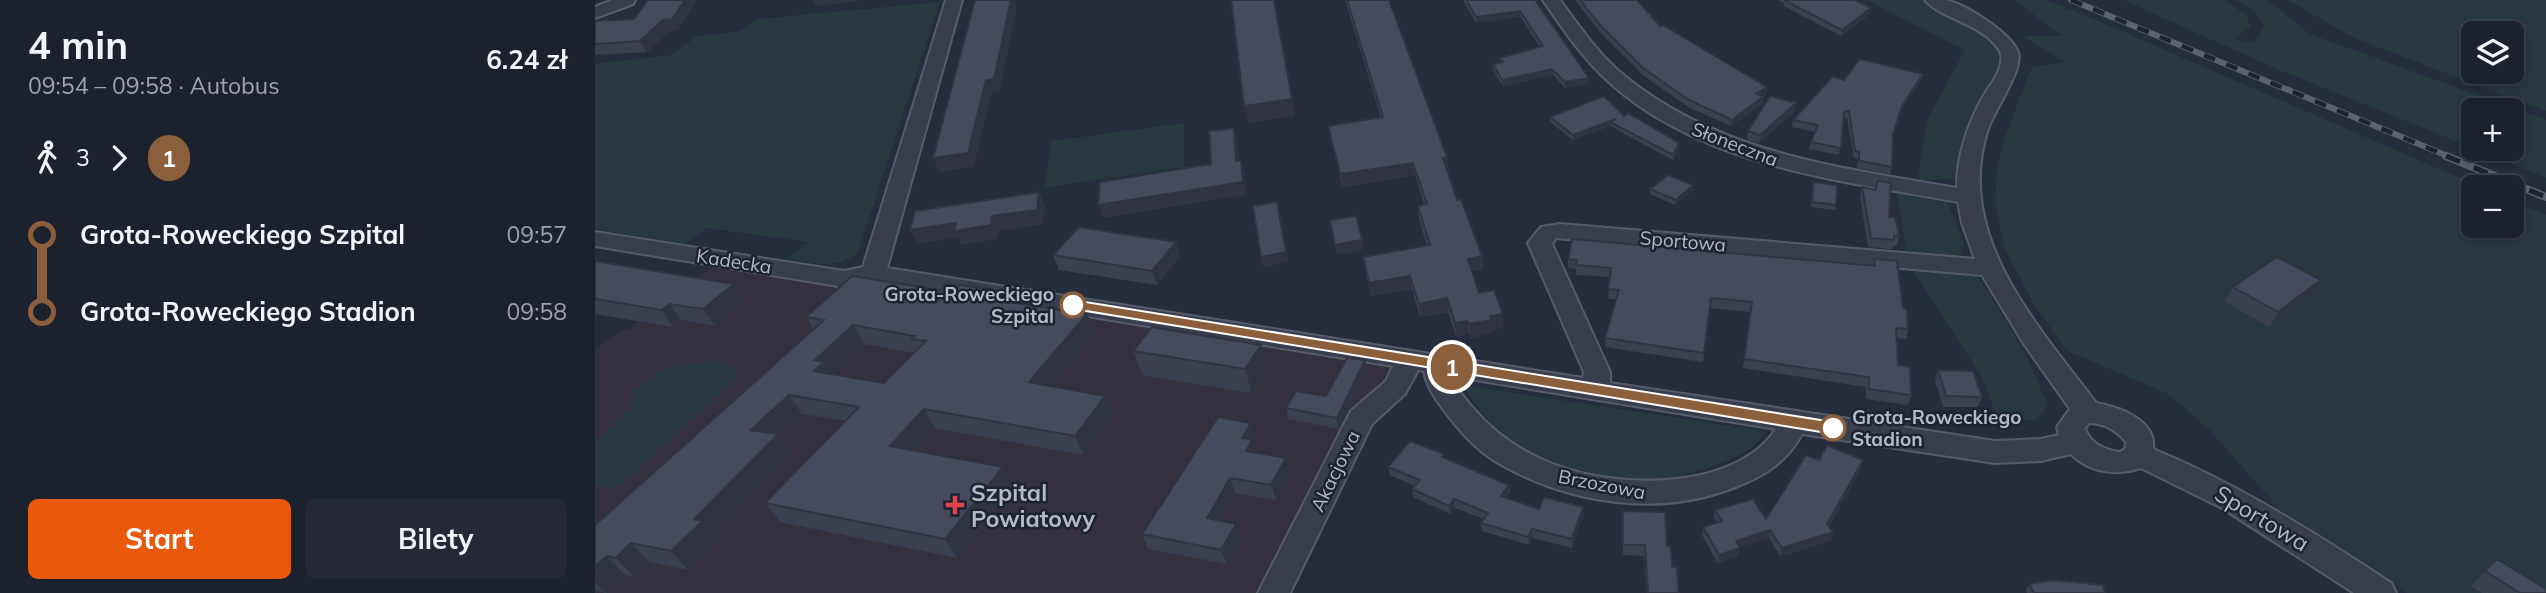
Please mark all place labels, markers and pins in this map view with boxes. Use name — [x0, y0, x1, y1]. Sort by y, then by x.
place label: Grota-Roweckiego Szpital — [885, 282, 1054, 328]
marker: Grota-Roweckiego Szpital — [1060, 292, 1086, 318]
place label: Grota-Roweckiego Stadion — [1852, 405, 2021, 451]
marker: Grota-Roweckiego Stadion — [1820, 415, 1846, 441]
place label: Szpital Powiatowy — [971, 478, 1096, 533]
marker: Szpital Powiatowy — [945, 495, 965, 515]

